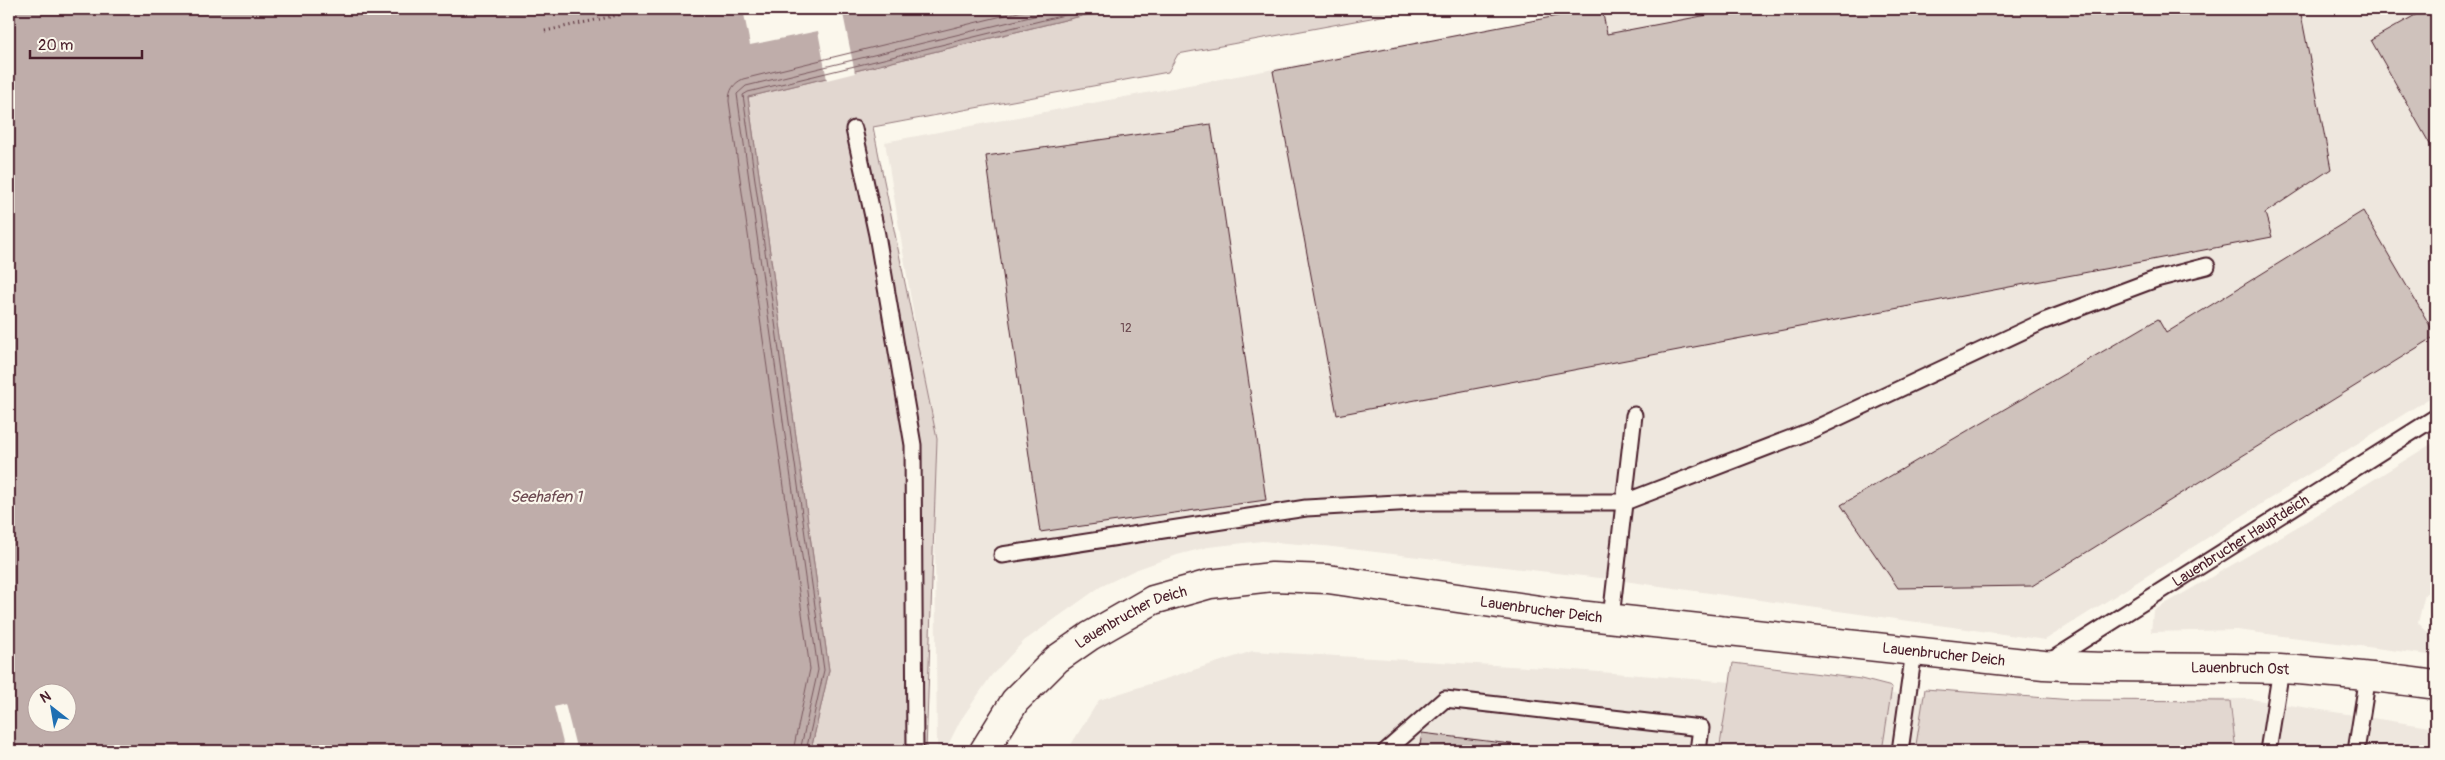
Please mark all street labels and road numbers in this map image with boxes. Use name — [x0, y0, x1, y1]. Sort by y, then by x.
street label: Lauenbrucher Hauptdeich — [2169, 491, 2313, 591]
street label: Lauenbrucher Deich — [1072, 582, 1189, 653]
street label: Lauenbrucher Deich — [1479, 592, 1603, 627]
street label: Lauenbrucher Deich — [1881, 639, 2006, 671]
street label: Lauenbruch Ost — [2191, 658, 2291, 680]

